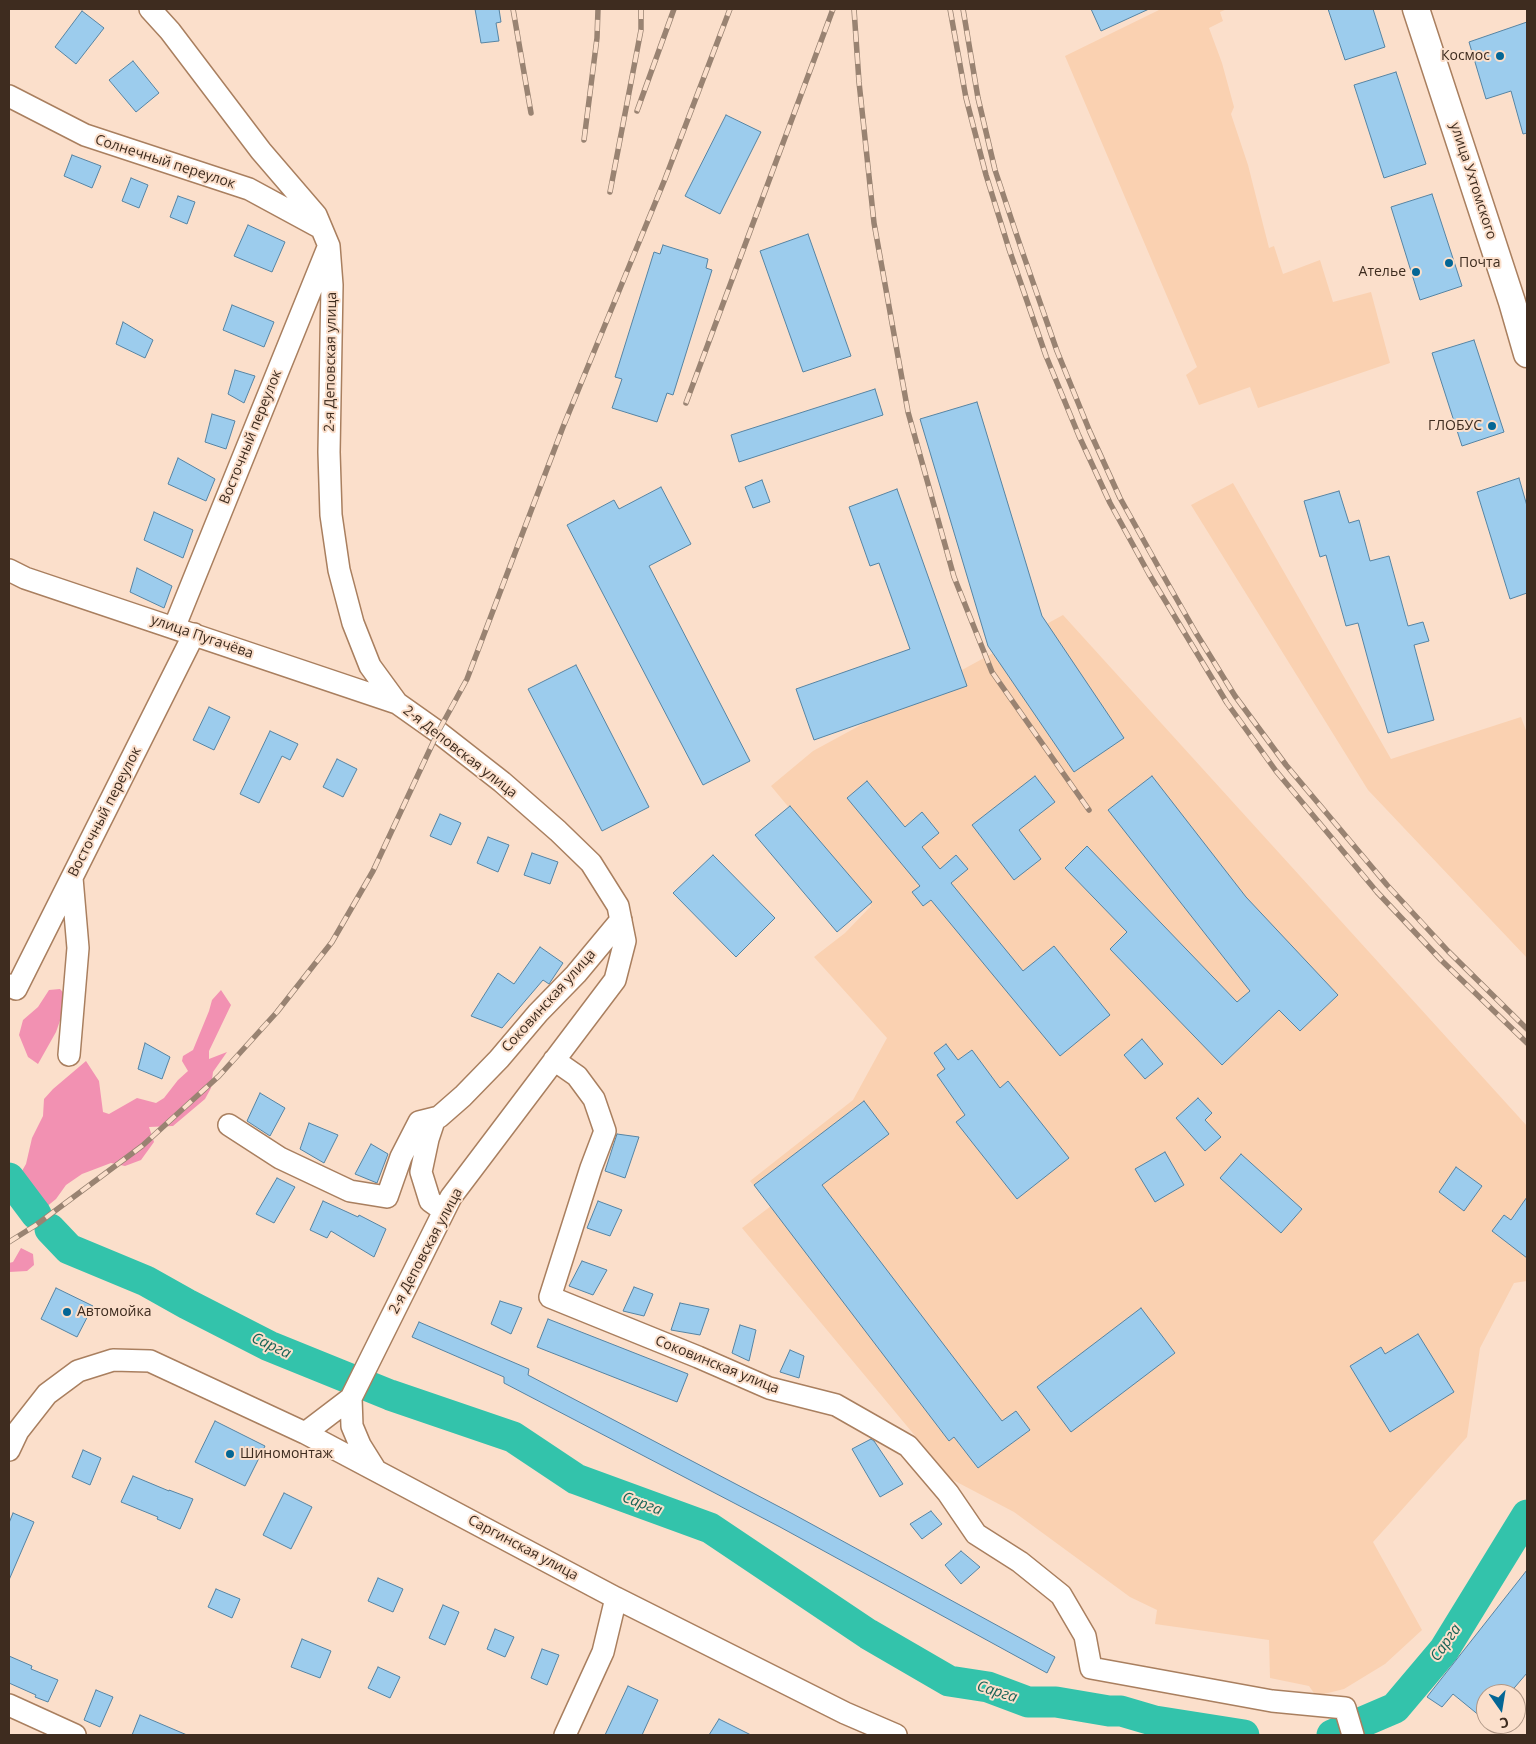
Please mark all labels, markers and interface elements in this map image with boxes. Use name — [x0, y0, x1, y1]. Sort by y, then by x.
place label: Космос — [1441, 48, 1490, 64]
marker: Космос — [1494, 50, 1506, 62]
street label: улица Ухтомского — [1446, 120, 1500, 242]
street label: Солнечный переулок — [93, 131, 237, 193]
place label: Почта — [1459, 255, 1500, 271]
marker: Почта — [1443, 257, 1455, 269]
place label: Ателье — [1359, 264, 1406, 280]
marker: Ателье — [1410, 266, 1422, 278]
street label: 2-я Деповская улица — [321, 292, 341, 432]
street label: Восточный переулок — [216, 367, 286, 507]
place label: ГЛОБУС — [1428, 418, 1482, 434]
marker: ГЛОБУС — [1486, 420, 1498, 432]
street label: улица Пугачёва — [149, 612, 255, 662]
street label: 2-я Деповская улица — [400, 702, 520, 802]
street label: Восточный переулок — [65, 744, 145, 880]
street label: Соковинская улица — [499, 946, 599, 1056]
street label: 2-я Деповская улица — [386, 1185, 466, 1317]
place label: Автомойка — [77, 1304, 152, 1320]
marker: Автомойка — [61, 1306, 73, 1318]
water label: Сарга — [248, 1329, 294, 1363]
street label: Соковинская улица — [653, 1332, 781, 1398]
place label: Шиномонтаж — [240, 1446, 333, 1462]
marker: Шиномонтаж — [224, 1448, 236, 1460]
water label: Сарга — [620, 1488, 664, 1520]
street label: Саргинская улица — [465, 1512, 581, 1584]
water label: Сарга — [1427, 1621, 1465, 1665]
water label: Сарга — [975, 1677, 1019, 1707]
north arrow — [1476, 1684, 1526, 1734]
text: С — [1498, 1713, 1511, 1733]

